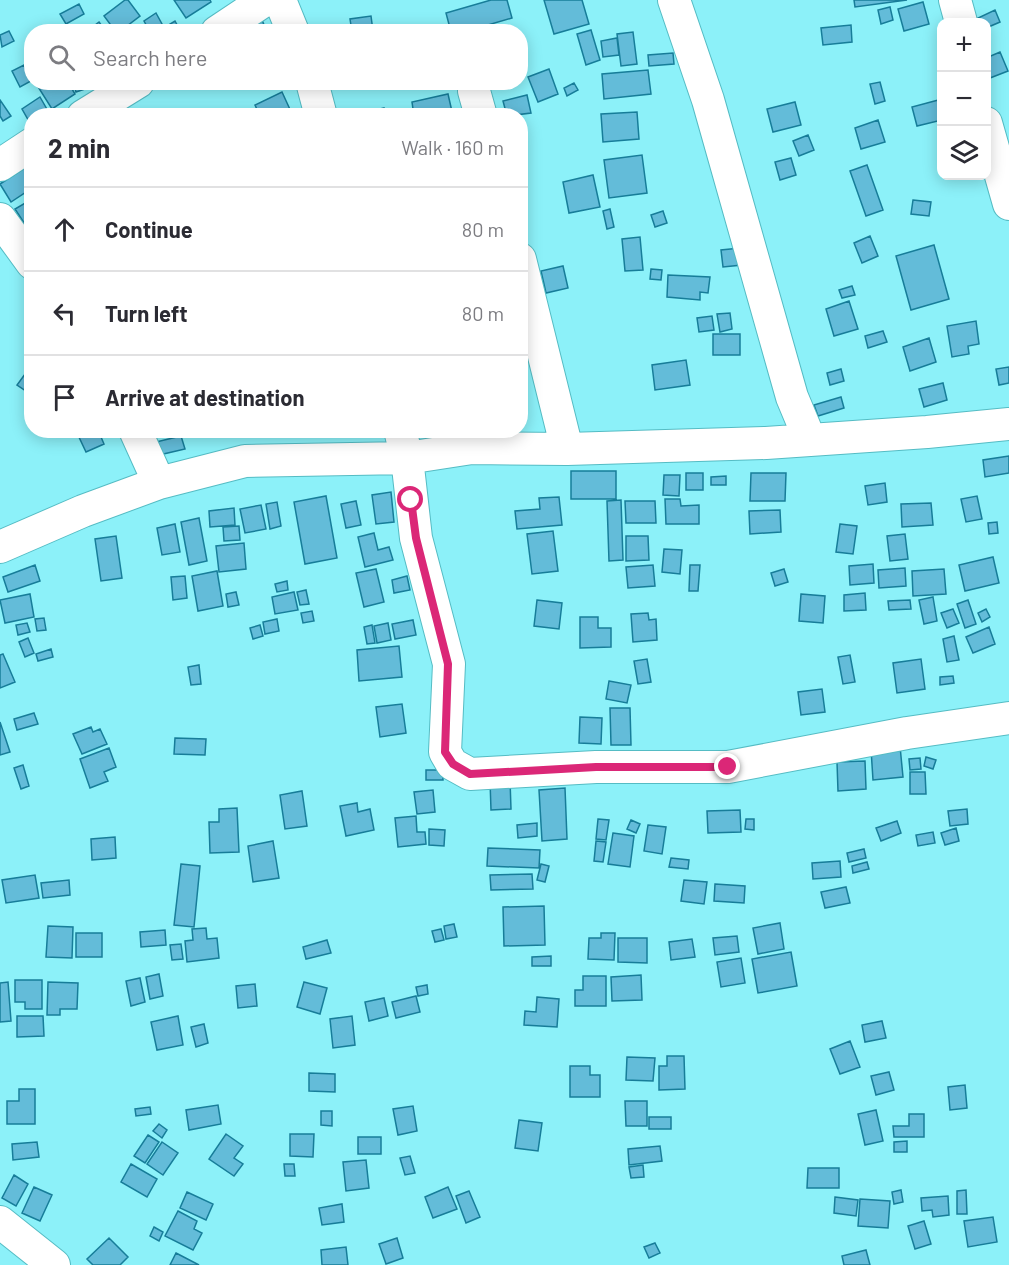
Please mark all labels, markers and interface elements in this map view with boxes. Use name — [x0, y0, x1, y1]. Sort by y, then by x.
map controls — [937, 18, 991, 180]
button: + — [937, 18, 991, 72]
search box — [24, 24, 528, 90]
icon: search — [45, 41, 78, 74]
text: Search here — [93, 44, 207, 70]
button: − — [937, 72, 991, 126]
button: layers — [937, 126, 991, 180]
text: 2 min — [48, 132, 110, 163]
text: Walk · 160 m — [401, 135, 504, 159]
icon: ahead — [48, 213, 81, 246]
text: Continue — [105, 216, 193, 242]
text: 80 m — [462, 217, 504, 241]
icon: left — [48, 297, 81, 330]
text: Turn left — [105, 300, 188, 326]
text: 80 m — [462, 301, 504, 325]
icon: arrive — [48, 381, 81, 414]
text: Arrive at destination — [105, 384, 304, 410]
route start — [397, 486, 423, 512]
route end — [714, 753, 740, 779]

